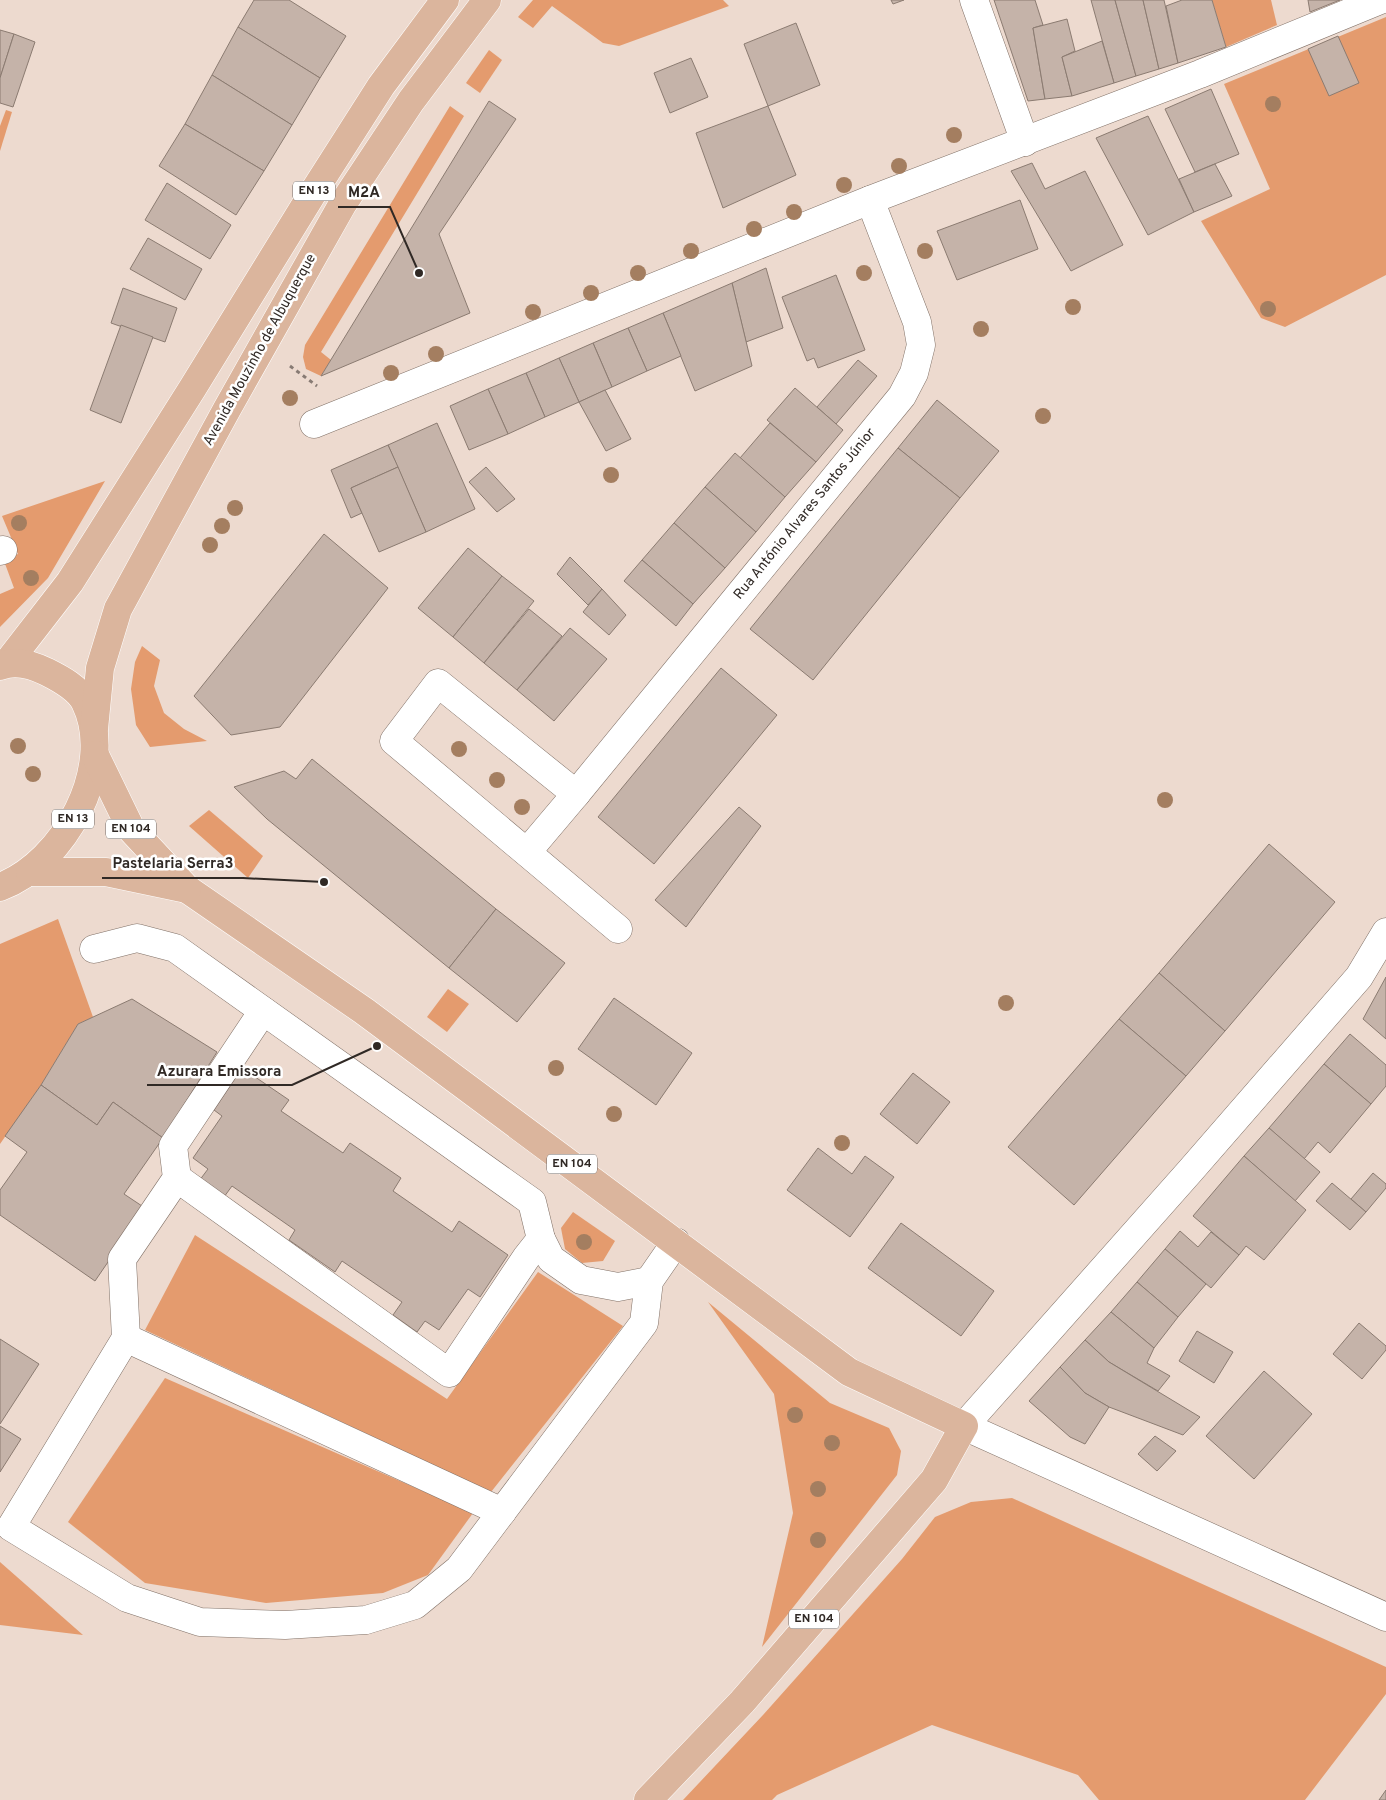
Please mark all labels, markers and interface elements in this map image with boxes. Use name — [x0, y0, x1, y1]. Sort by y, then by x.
callout: M2A — [338, 177, 390, 207]
road number: EN 13 — [293, 182, 335, 200]
text: M2A — [348, 184, 380, 203]
street label: Avenida Mouzinho de Albuquerque — [200, 251, 320, 449]
street label: Rua António Alvares Santos Júnior — [731, 424, 880, 603]
road number: EN 13 — [52, 810, 94, 829]
road number: EN 104 — [106, 820, 156, 839]
callout: Pastelaria Serra3 — [102, 848, 243, 878]
text: Pastelaria Serra3 — [112, 855, 234, 874]
callout: Azurara Emissora — [147, 1055, 292, 1085]
text: Azurara Emissora — [157, 1063, 281, 1082]
road number: EN 104 — [547, 1154, 597, 1174]
road number: EN 104 — [789, 1610, 839, 1628]

